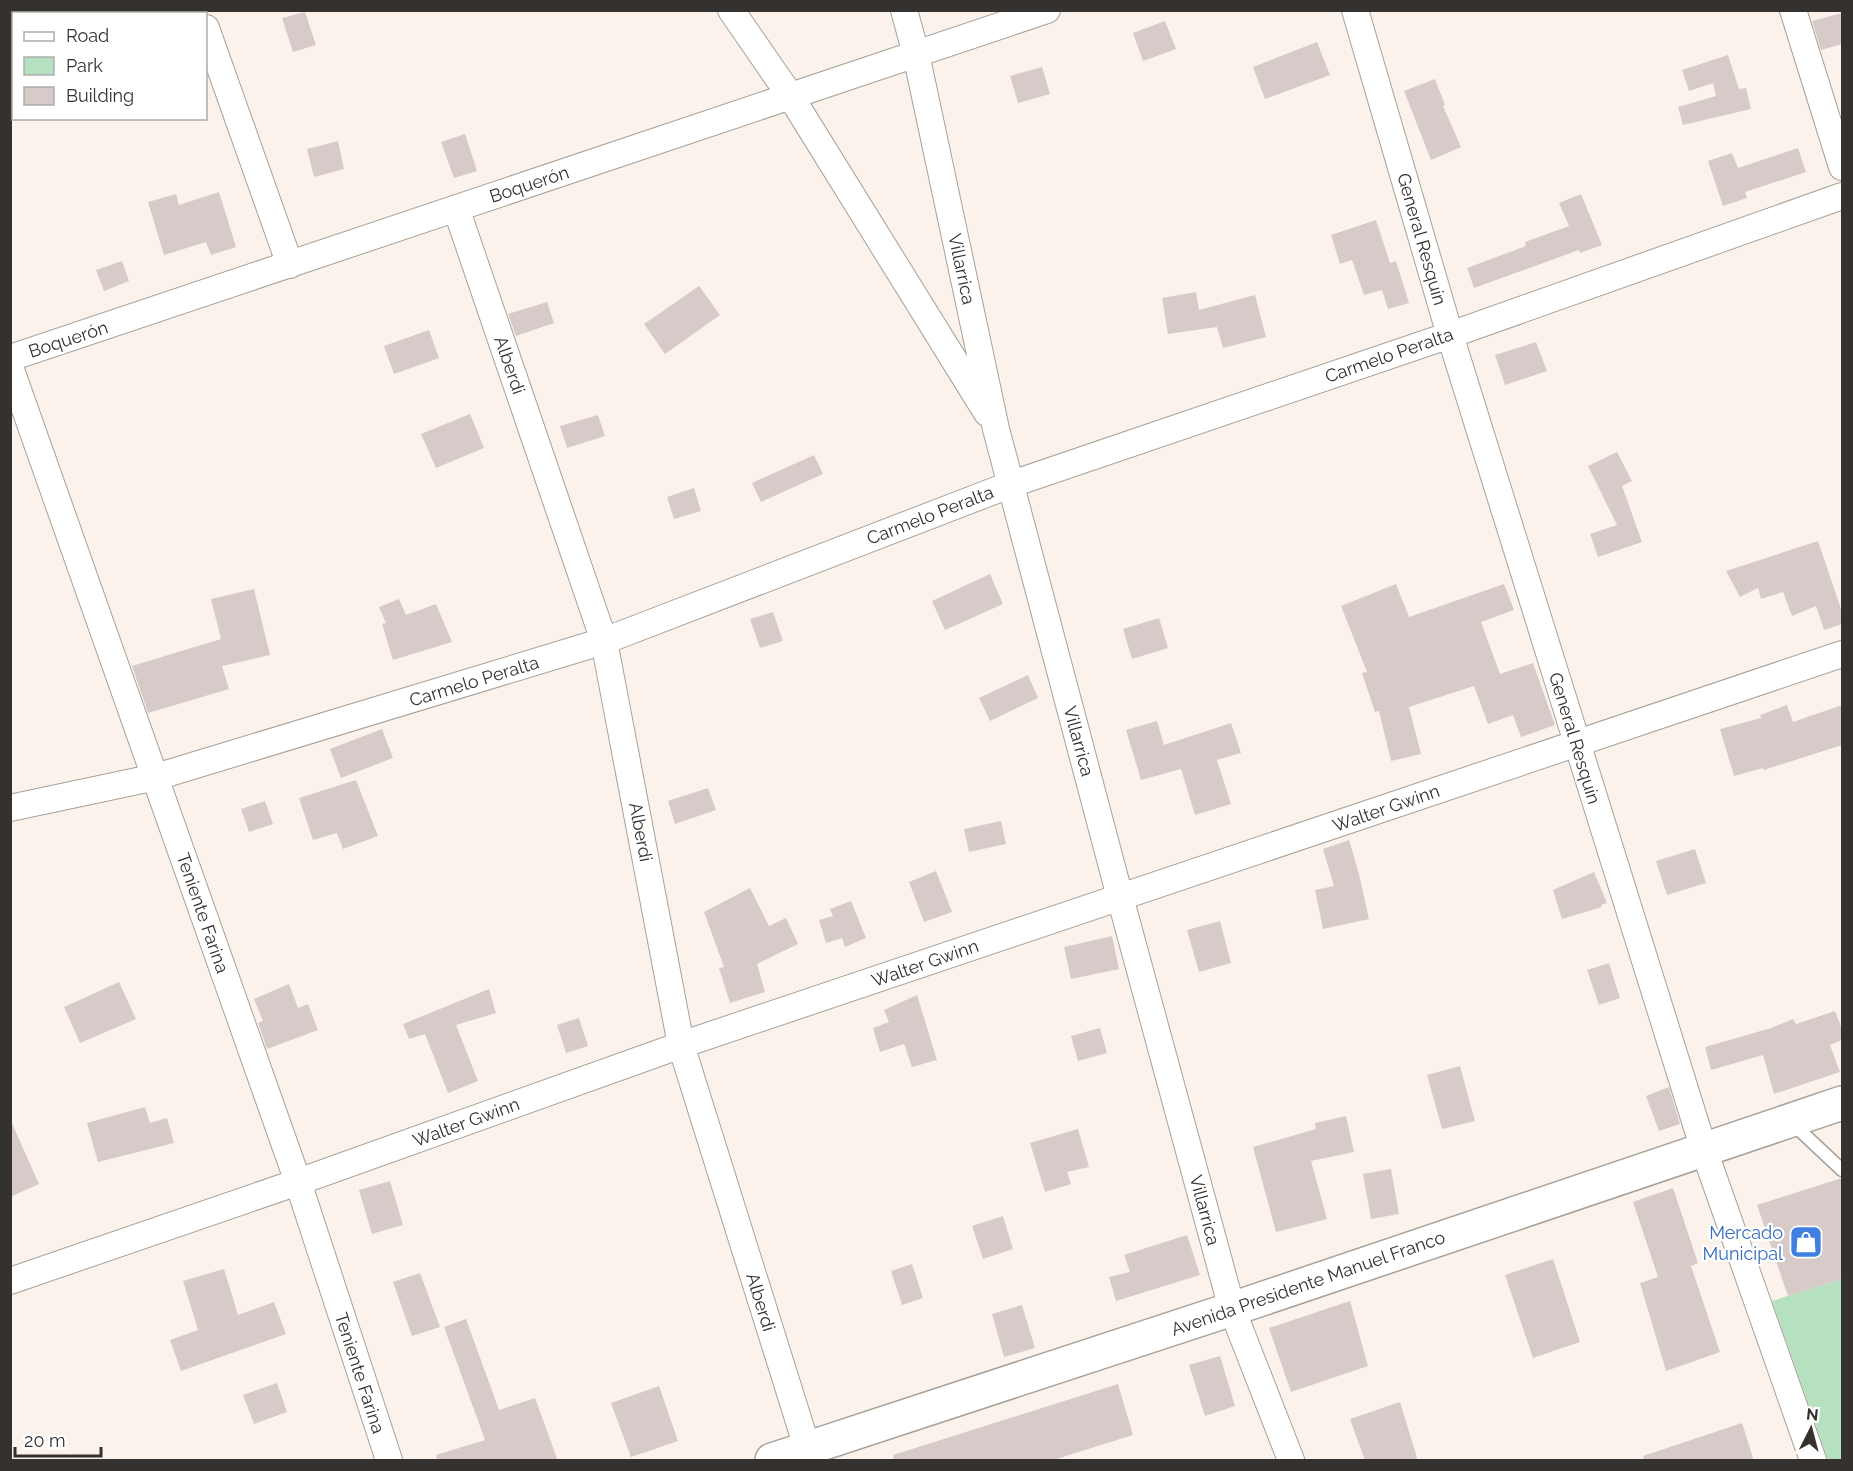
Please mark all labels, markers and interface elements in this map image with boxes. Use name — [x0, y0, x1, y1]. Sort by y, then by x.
legend — [12, 12, 207, 120]
text: Road — [66, 25, 109, 46]
text: Park — [66, 55, 103, 76]
text: Building — [66, 85, 134, 106]
street label: Boquerón — [487, 161, 571, 207]
street label: General Resquín — [1393, 171, 1451, 307]
street label: Villarrica — [944, 232, 980, 306]
street label: Boquerón — [26, 316, 110, 362]
street label: Carmelo Peralta — [1322, 323, 1456, 387]
street label: Alberdi — [490, 333, 530, 397]
street label: Carmelo Peralta — [864, 481, 996, 549]
street label: Carmelo Peralta — [407, 651, 541, 711]
street label: General Resquín — [1545, 670, 1605, 806]
street label: Villarrica — [1060, 704, 1098, 778]
street label: Walter Gwinn — [1330, 780, 1442, 836]
street label: Alberdi — [625, 801, 657, 863]
street label: Teniente Farina — [173, 850, 233, 976]
street label: Walter Gwinn — [869, 935, 981, 991]
street label: Walter Gwinn — [410, 1093, 522, 1151]
street label: Villarrica — [1186, 1173, 1224, 1247]
place label: Mercado Municipal — [1702, 1222, 1783, 1264]
shop icon: Mercado Municipal — [1788, 1224, 1824, 1260]
street label: Avenida Presidente Manuel Franco — [1168, 1226, 1448, 1340]
street label: Alberdi — [742, 1270, 780, 1334]
street label: Teniente Farina — [331, 1310, 389, 1436]
north arrow — [1781, 1399, 1841, 1459]
text: N — [1805, 1404, 1820, 1425]
scale bar — [15, 1420, 100, 1458]
text: 20 m — [24, 1430, 66, 1451]

